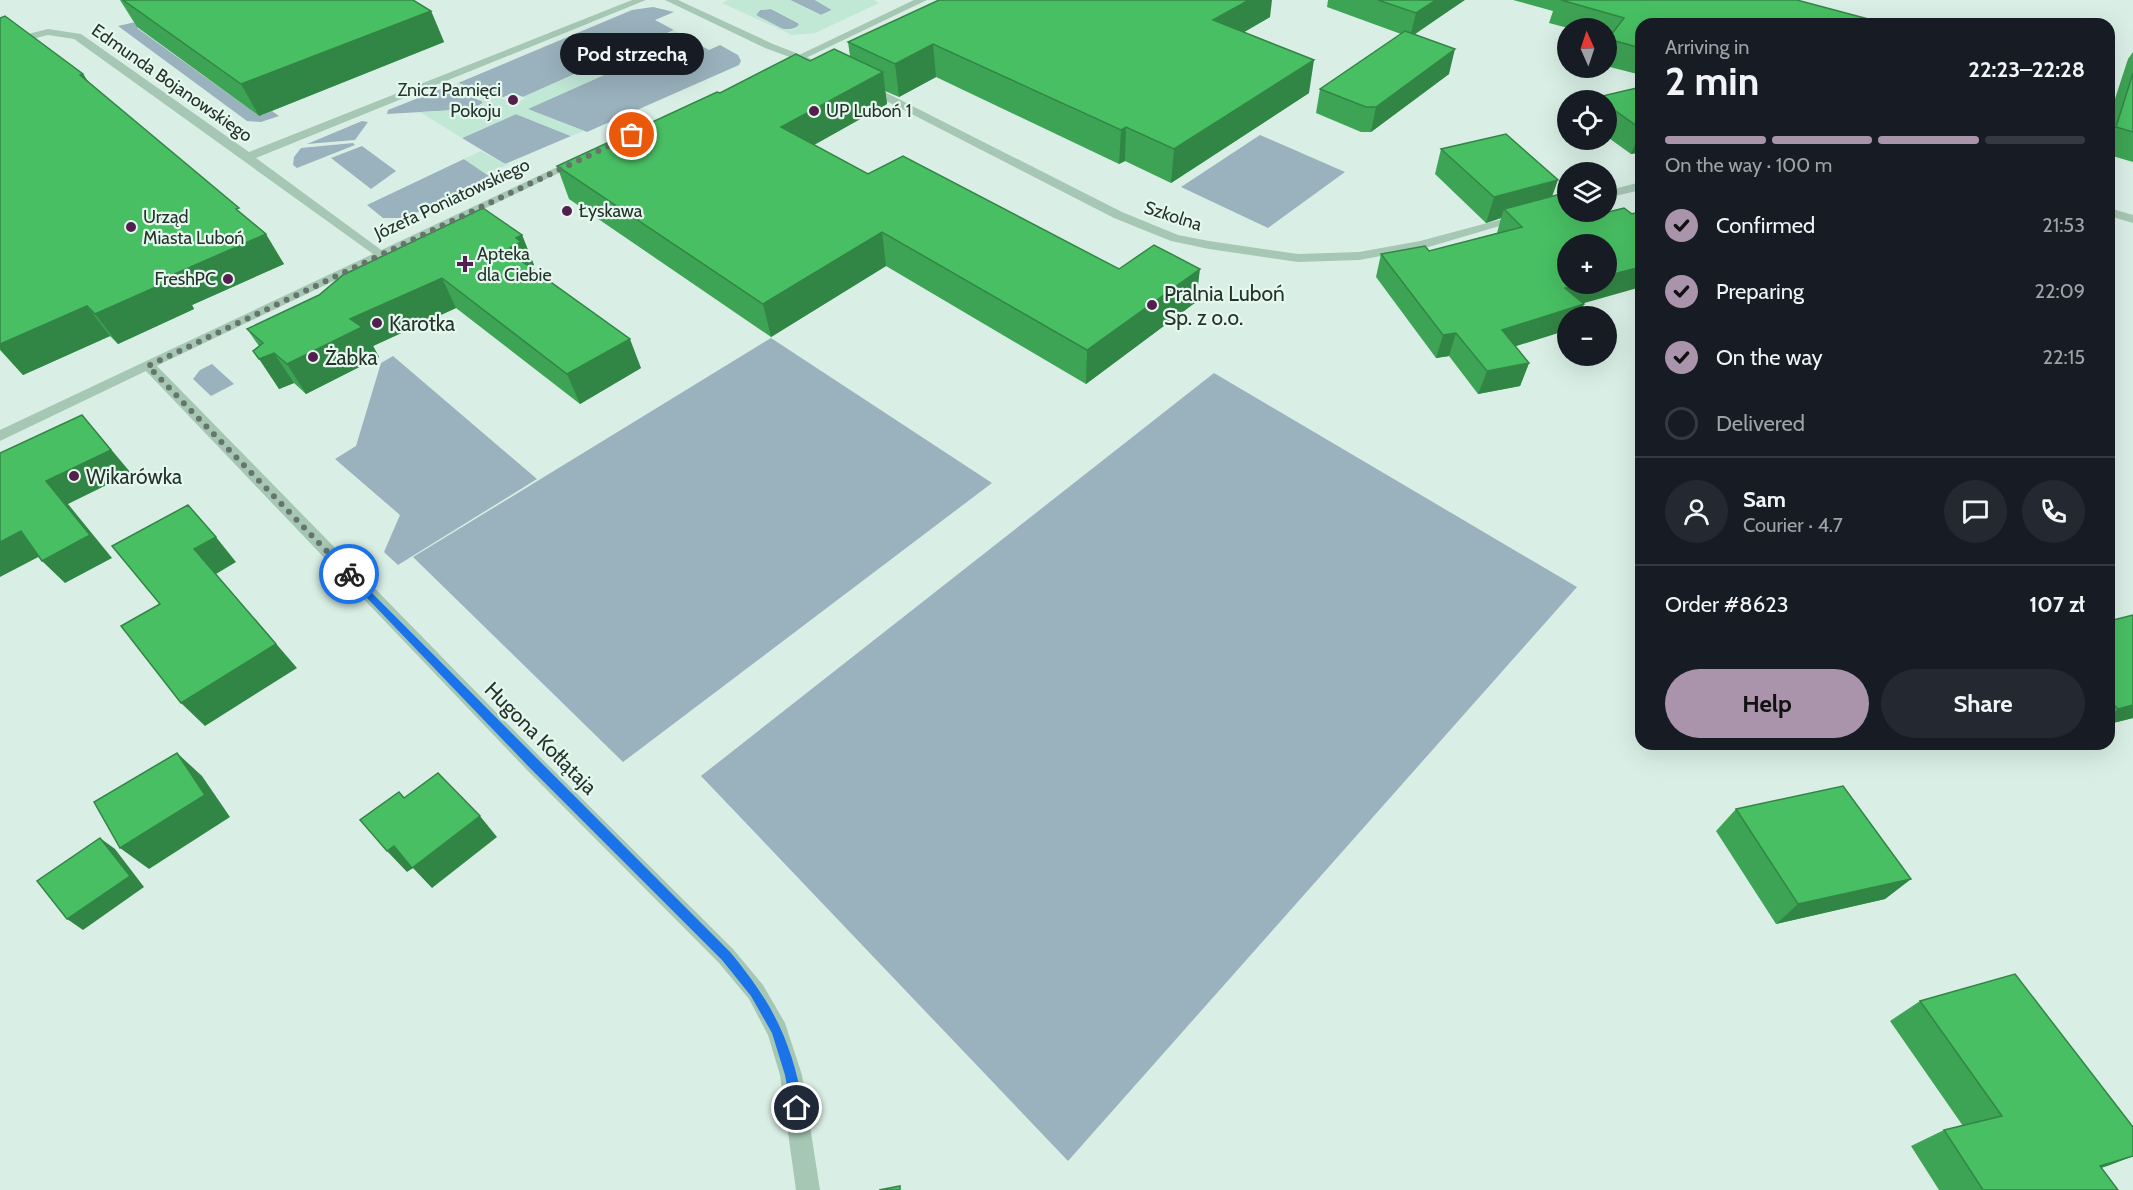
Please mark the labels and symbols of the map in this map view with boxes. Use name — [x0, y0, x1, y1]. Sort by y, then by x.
north arrow — [1557, 18, 1617, 78]
street label: Edmunda Bojanowskiego — [87, 19, 257, 147]
callout: Pod strzechą — [560, 33, 704, 75]
place label: Znicz Pamięci Pokoju — [397, 79, 501, 122]
marker: Znicz Pamięci Pokoju — [506, 93, 520, 107]
place label: UP Luboń 1 — [826, 100, 912, 122]
marker: UP Luboń 1 — [807, 104, 821, 118]
pin — [606, 109, 657, 160]
street label: Józefa Poniatowskiego — [370, 153, 533, 245]
street label: Szkolna — [1141, 196, 1205, 236]
place label: Łyskawa — [579, 200, 643, 222]
marker: Łyskawa — [560, 204, 574, 218]
place label: Urząd Miasta Luboń — [143, 206, 244, 249]
marker: Urząd Miasta Luboń — [124, 220, 138, 234]
place label: Apteka dla Ciebie — [477, 243, 552, 286]
marker: Apteka dla Ciebie — [458, 257, 472, 271]
place label: FreshPC — [154, 268, 216, 290]
marker: FreshPC — [221, 272, 235, 286]
place label: Pralnia Luboń Sp. z o.o. — [1164, 281, 1285, 330]
marker: Pralnia Luboń Sp. z o.o. — [1145, 298, 1159, 312]
place label: Karotka — [389, 311, 455, 336]
marker: Karotka — [370, 316, 384, 330]
place label: Żabka — [325, 345, 378, 370]
marker: Żabka — [306, 350, 320, 364]
place label: Wikarówka — [86, 464, 182, 489]
marker: Wikarówka — [67, 469, 81, 483]
courier — [319, 544, 379, 604]
street label: Hugona Kołłątaja — [479, 677, 602, 800]
pin — [771, 1082, 822, 1133]

